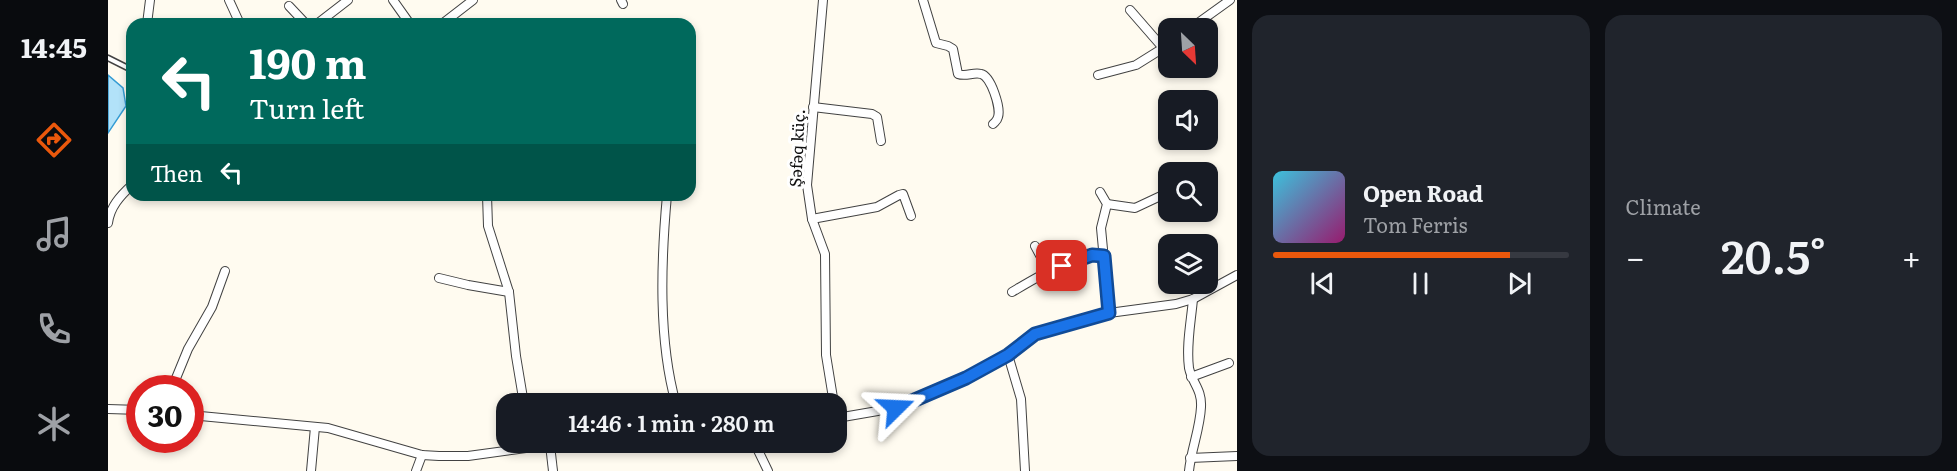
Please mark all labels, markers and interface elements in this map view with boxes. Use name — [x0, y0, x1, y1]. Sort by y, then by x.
north arrow — [1158, 18, 1218, 78]
map controls — [1158, 18, 1218, 294]
text: 14:45 — [21, 26, 87, 66]
text: 190 m — [249, 30, 367, 92]
icon: left — [150, 42, 228, 120]
text: Turn left — [249, 87, 364, 127]
button: sound — [1158, 90, 1218, 150]
street label: Şəfəq küç. — [782, 108, 810, 188]
icon: directions — [33, 119, 75, 161]
text: Then — [150, 156, 203, 189]
icon: left — [215, 156, 248, 189]
button: search — [1158, 162, 1218, 222]
text: Open Road — [1363, 176, 1483, 209]
text: Climate — [1626, 191, 1701, 221]
text: Tom Ferris — [1363, 209, 1468, 239]
icon: music — [33, 213, 75, 255]
text: 20.5° — [1721, 221, 1826, 288]
text: − — [1626, 231, 1645, 280]
text: + — [1902, 231, 1921, 280]
button: layers — [1158, 234, 1218, 294]
pin — [1036, 240, 1087, 291]
icon: arrive — [1045, 249, 1078, 282]
icon: previous — [1306, 267, 1339, 300]
icon: pause — [1404, 267, 1437, 300]
icon: next — [1503, 267, 1536, 300]
icon: phone — [33, 308, 75, 350]
speed limit sign: 30 — [126, 375, 204, 453]
position arrow — [864, 376, 928, 440]
icon: climate — [33, 403, 75, 445]
text: 14:46 · 1 min · 280 m — [568, 406, 775, 439]

